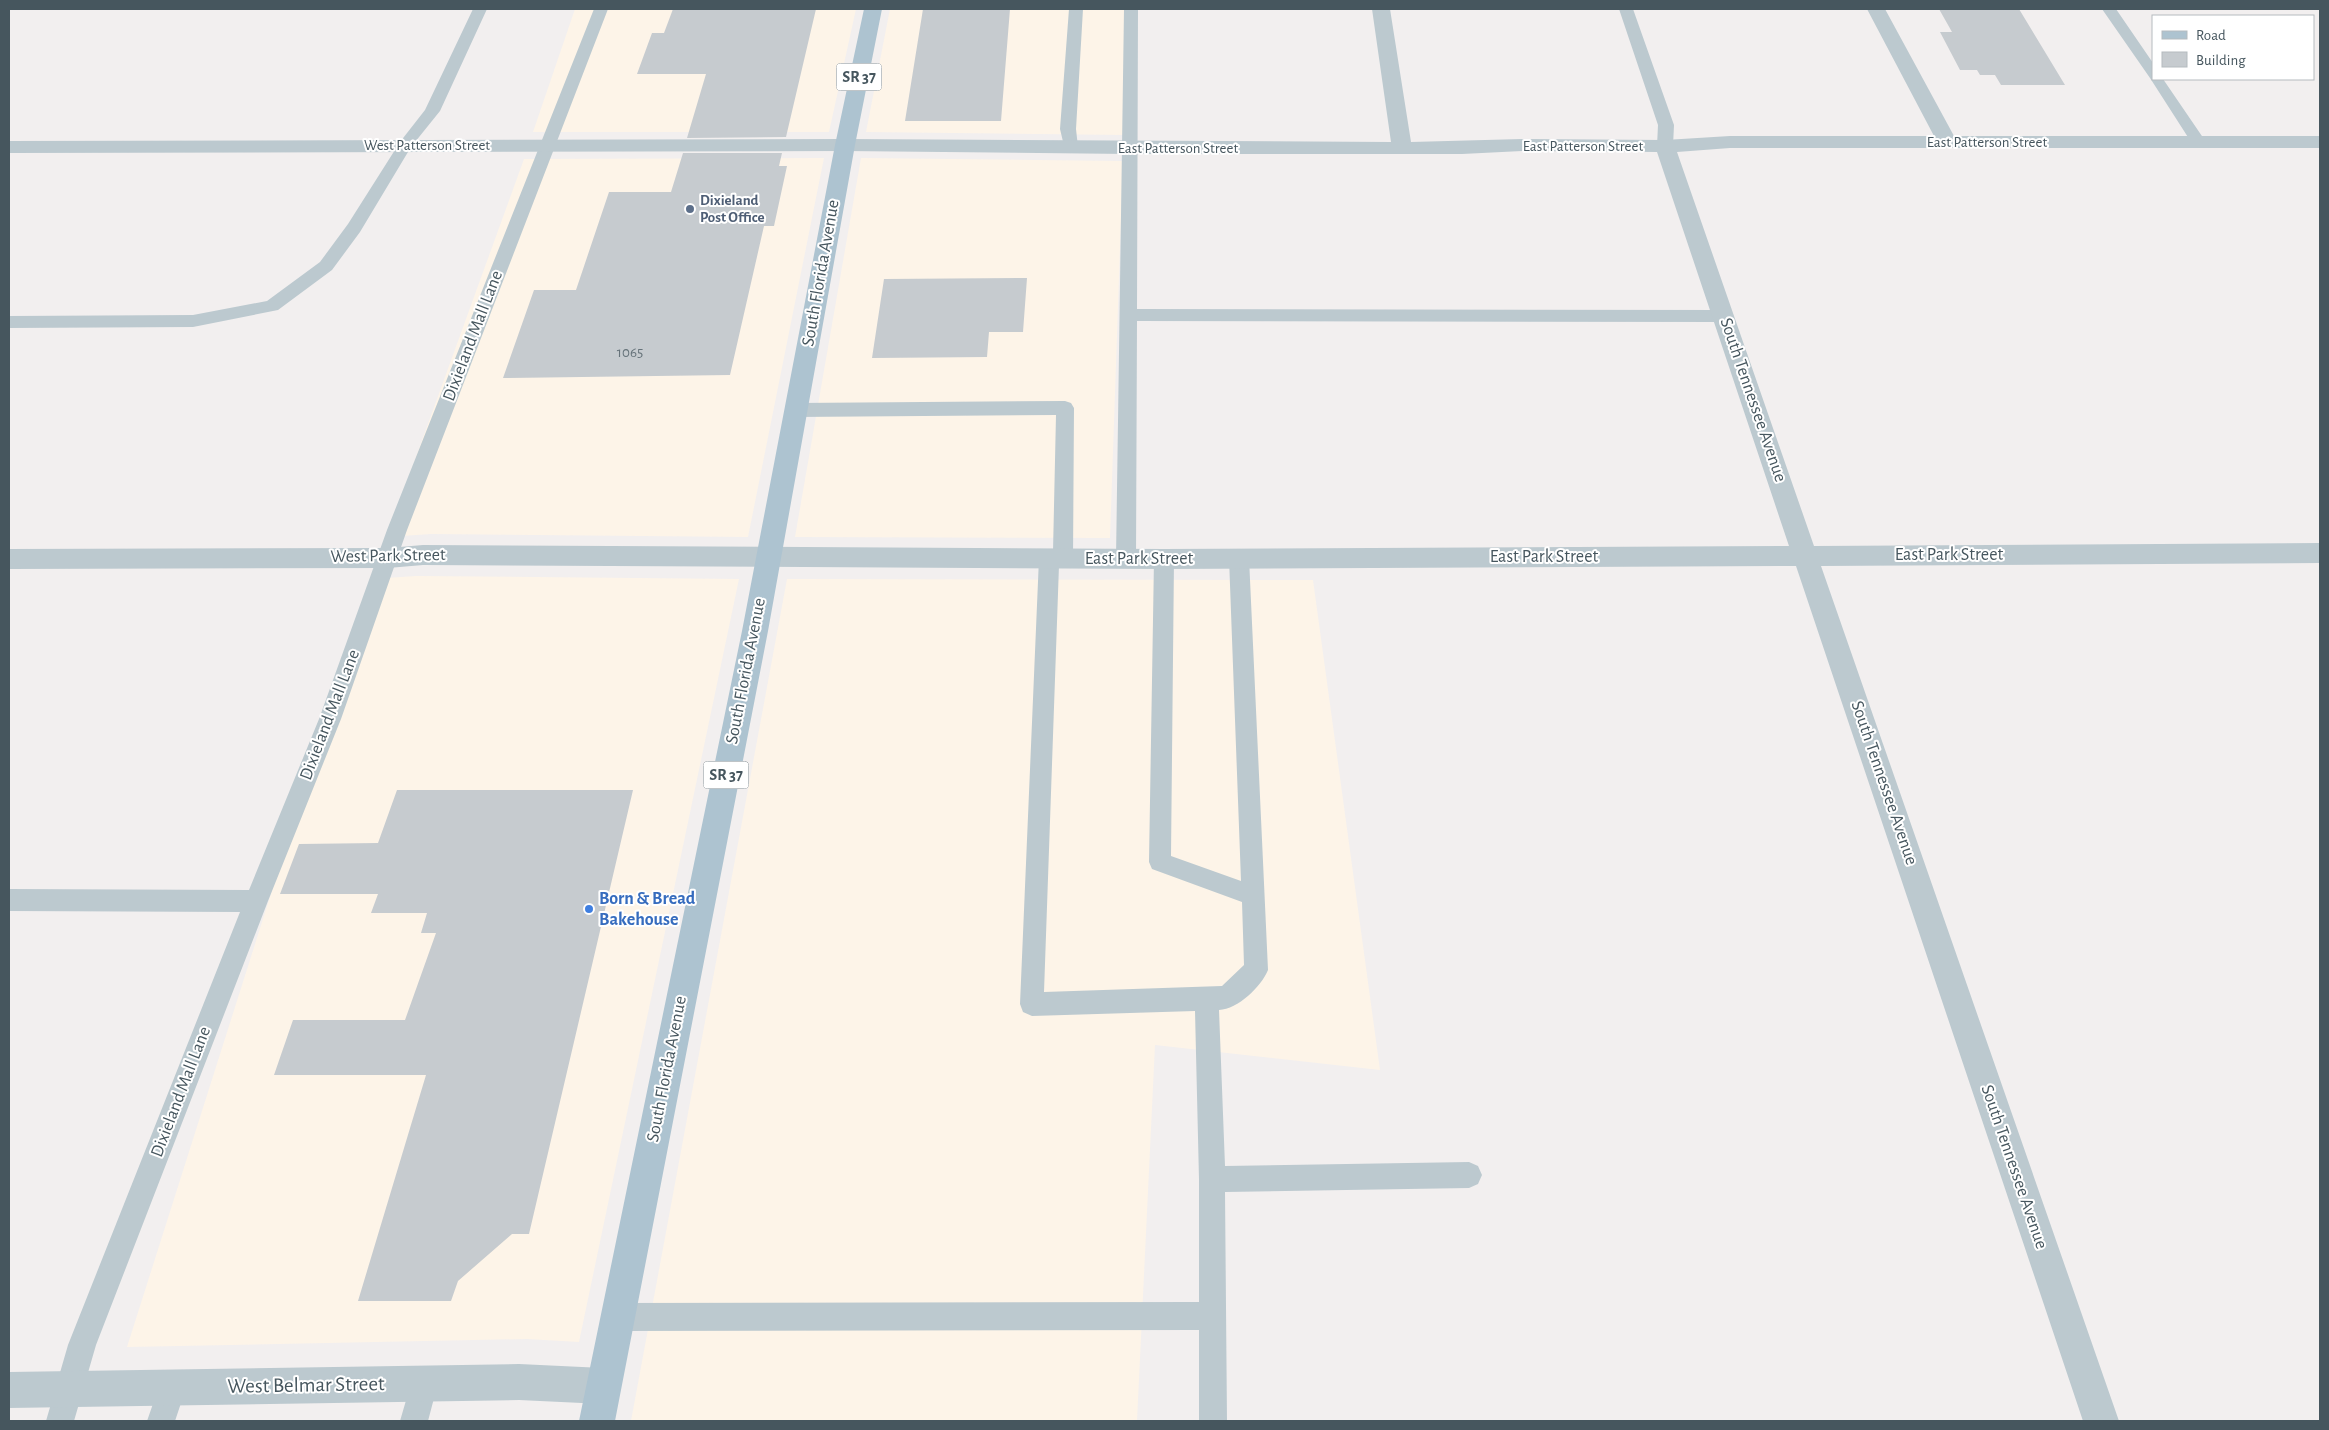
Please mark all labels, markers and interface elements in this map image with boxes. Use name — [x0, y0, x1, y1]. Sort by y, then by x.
legend — [2152, 15, 2314, 80]
text: Road — [2196, 28, 2226, 43]
text: Building — [2196, 53, 2246, 68]
road number: SR 37 — [836, 64, 882, 90]
street label: East Patterson Street — [1927, 135, 2047, 150]
street label: West Patterson Street — [364, 138, 490, 153]
street label: East Patterson Street — [1523, 139, 1643, 154]
street label: East Patterson Street — [1118, 141, 1238, 156]
place label: Dixieland Post Office — [700, 193, 765, 225]
street label: South Florida Avenue — [799, 198, 843, 348]
marker: Dixieland Post Office — [684, 203, 696, 215]
street label: Dixieland Mall Lane — [440, 268, 506, 404]
street label: South Tennessee Avenue — [1716, 316, 1790, 484]
house number: 1065 — [617, 345, 643, 360]
street label: West Park Street — [330, 546, 446, 566]
street label: East Park Street — [1895, 546, 2003, 564]
street label: East Park Street — [1490, 548, 1598, 566]
street label: East Park Street — [1085, 550, 1193, 568]
street label: South Florida Avenue — [723, 596, 769, 746]
street label: Dixieland Mall Lane — [297, 647, 363, 783]
street label: South Tennessee Avenue — [1847, 699, 1921, 867]
road number: SR 37 — [704, 762, 748, 788]
place label: Born & Bread Bakehouse — [599, 890, 696, 929]
marker: Born & Bread Bakehouse — [583, 903, 595, 915]
street label: South Florida Avenue — [644, 994, 690, 1144]
street label: Dixieland Mall Lane — [148, 1024, 214, 1160]
street label: South Tennessee Avenue — [1977, 1083, 2051, 1251]
street label: West Belmar Street — [227, 1373, 385, 1397]

